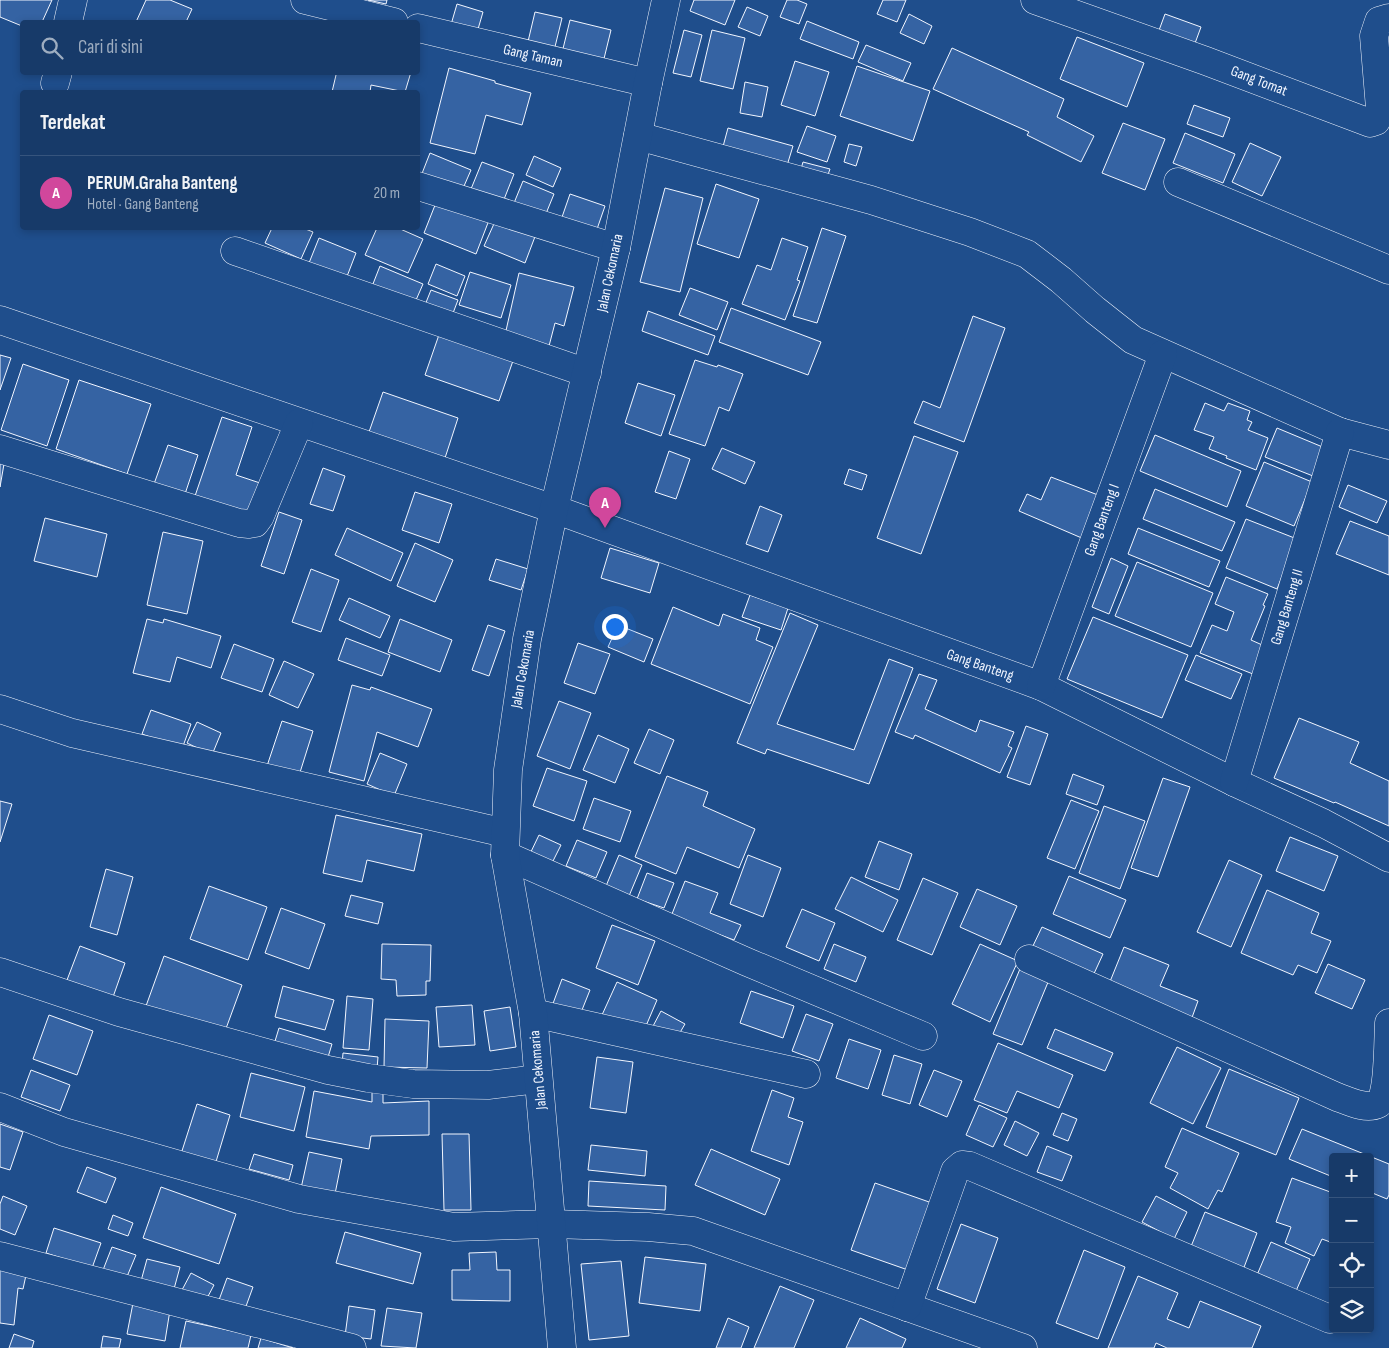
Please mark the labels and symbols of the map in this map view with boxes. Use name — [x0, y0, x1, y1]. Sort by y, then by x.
street label: Gang Taman — [501, 40, 565, 72]
street label: Gang Tomat — [1228, 62, 1290, 101]
street label: Jalan Cekomaria — [592, 232, 628, 315]
street label: Gang Banteng I — [1080, 481, 1124, 559]
pin: A — [589, 487, 621, 528]
street label: Gang Banteng II — [1266, 567, 1308, 647]
your location — [602, 614, 628, 640]
street label: Jalan Cekomaria — [507, 628, 539, 711]
street label: Gang Banteng — [944, 645, 1016, 685]
street label: Jalan Cekomaria — [525, 1029, 551, 1111]

